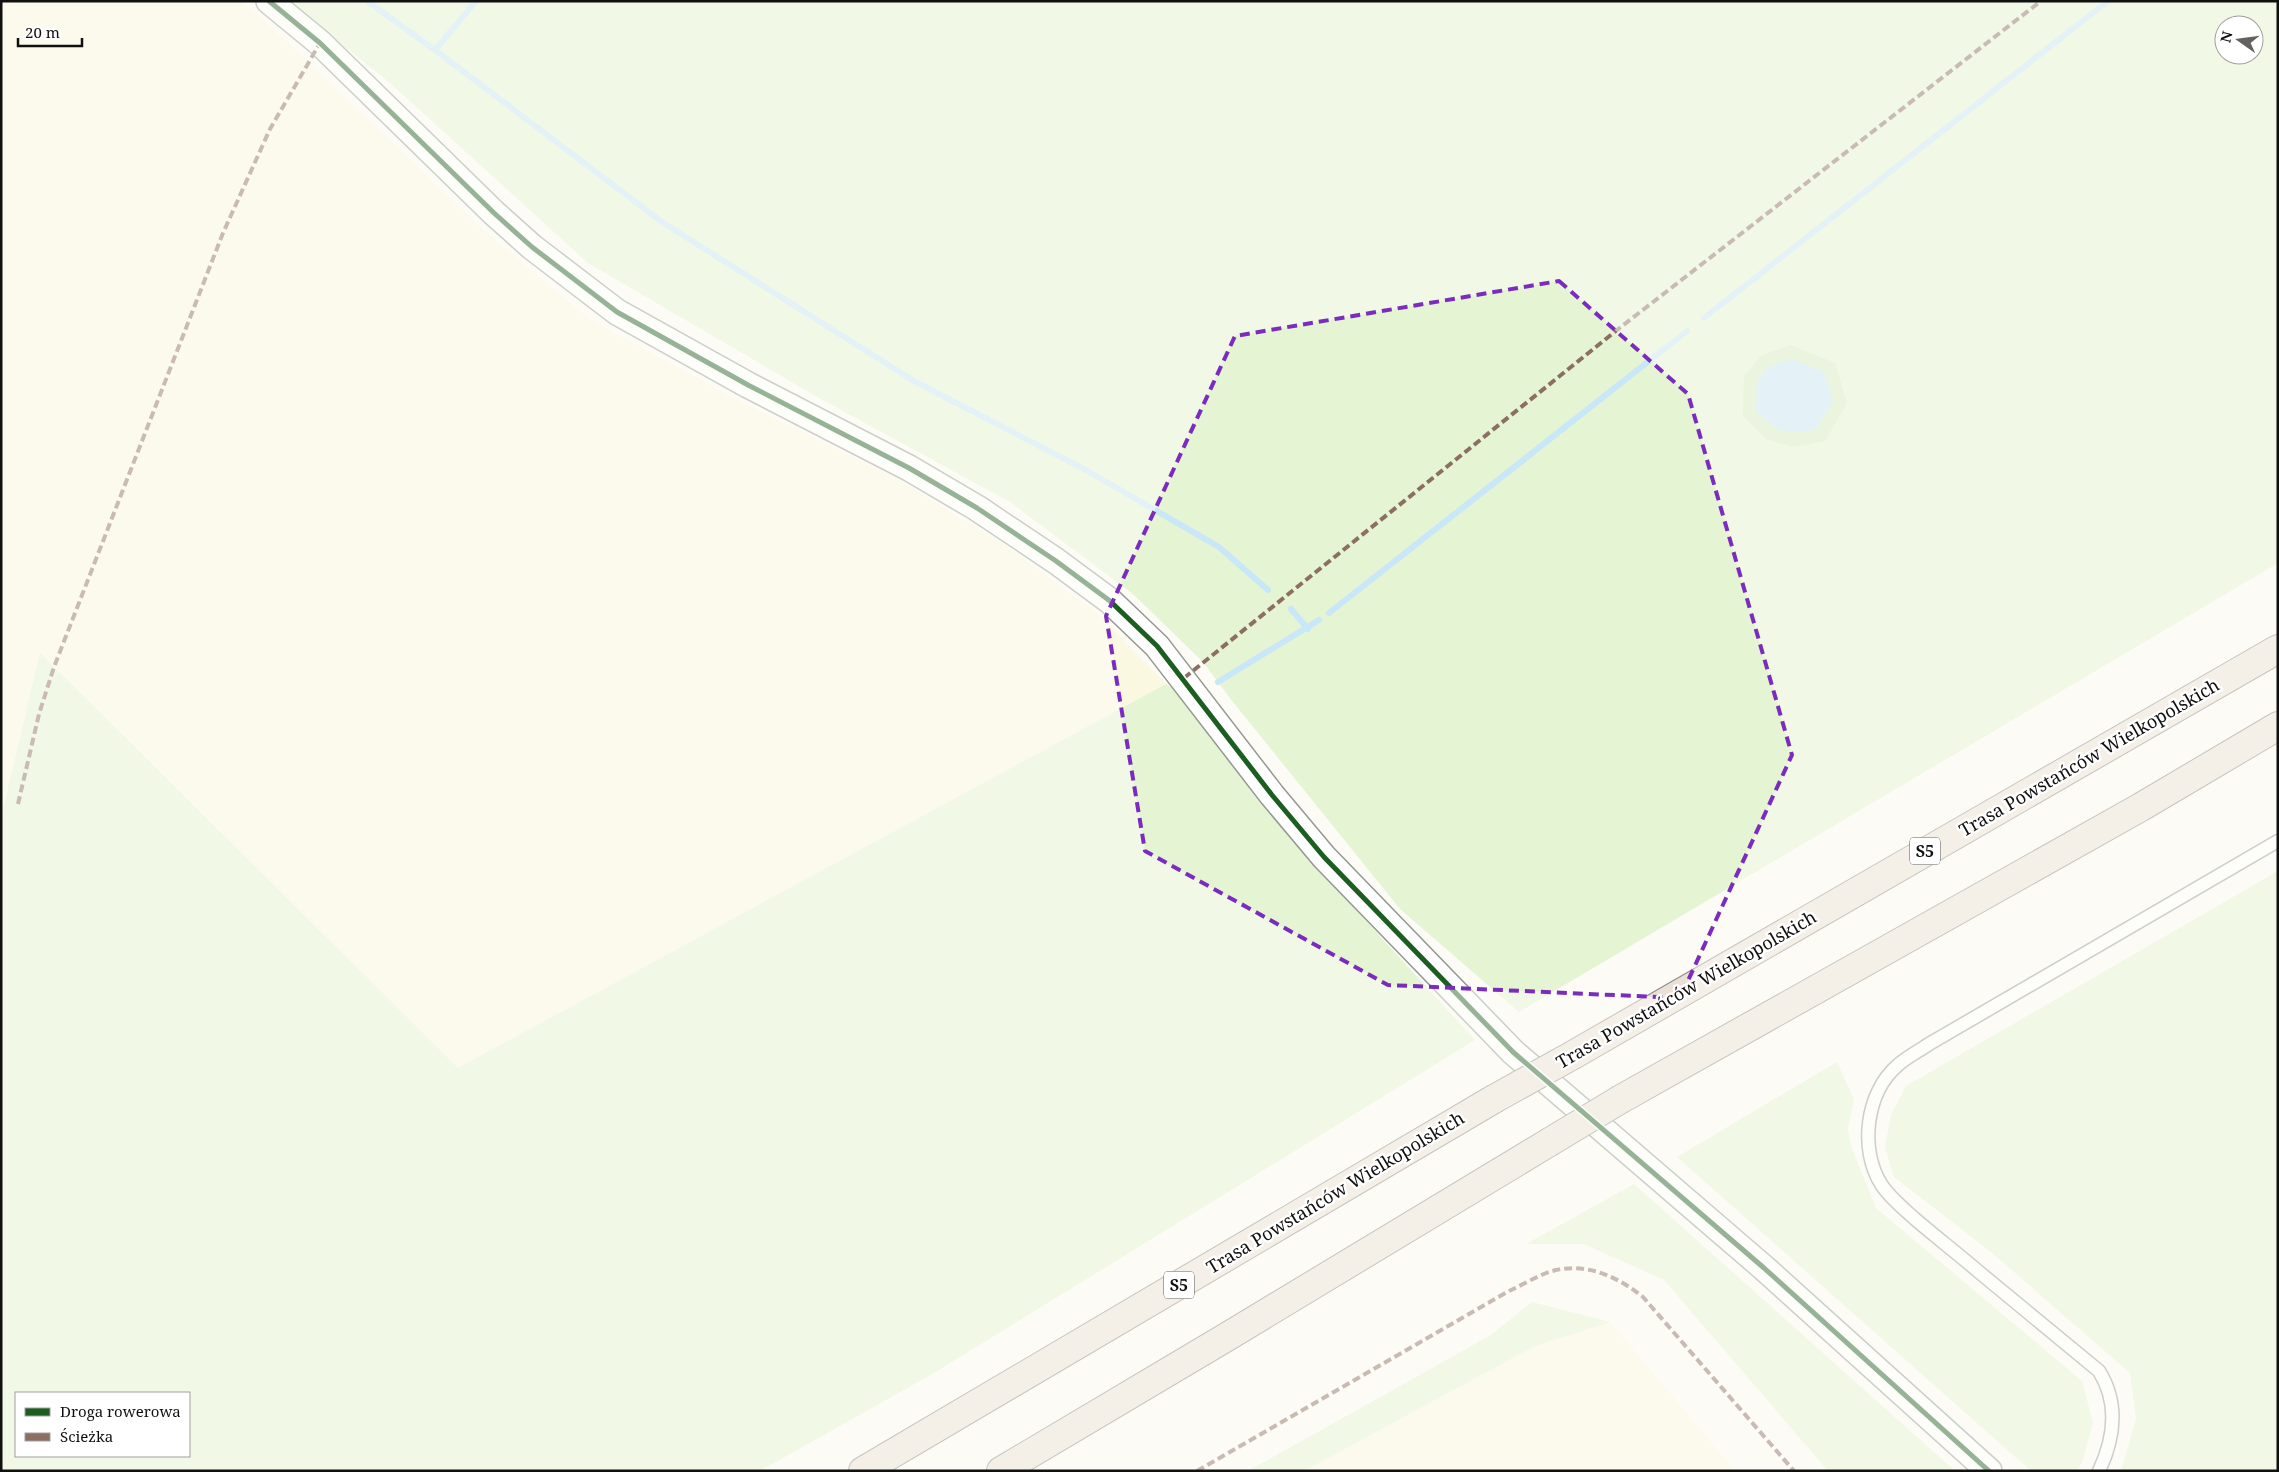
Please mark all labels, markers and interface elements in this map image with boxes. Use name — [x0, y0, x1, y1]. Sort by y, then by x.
scale bar — [18, 15, 81, 47]
north arrow — [2214, 15, 2264, 65]
text: 20 m — [25, 22, 60, 42]
text: N — [2215, 29, 2236, 44]
street label: Trasa Powstańców Wielkopolskich — [1955, 672, 2223, 842]
road number: S5 — [1910, 838, 1940, 864]
street label: Trasa Powstańców Wielkopolskich — [1552, 904, 1820, 1074]
street label: Trasa Powstańców Wielkopolskich — [1202, 1105, 1468, 1279]
road number: S5 — [1164, 1272, 1194, 1298]
legend — [15, 1392, 190, 1457]
text: Droga rowerowa — [60, 1401, 181, 1421]
text: Ścieżka — [60, 1426, 113, 1446]

